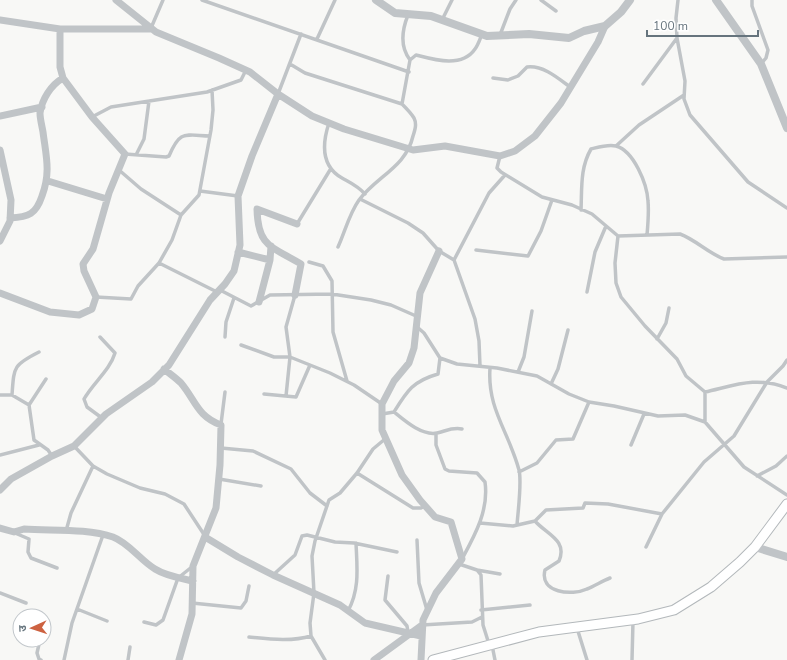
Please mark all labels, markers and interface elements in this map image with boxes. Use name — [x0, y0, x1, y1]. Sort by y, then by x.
scale bar — [647, 12, 758, 38]
text: 100 m — [653, 18, 688, 34]
north arrow — [12, 608, 52, 648]
text: उ — [15, 624, 30, 632]

